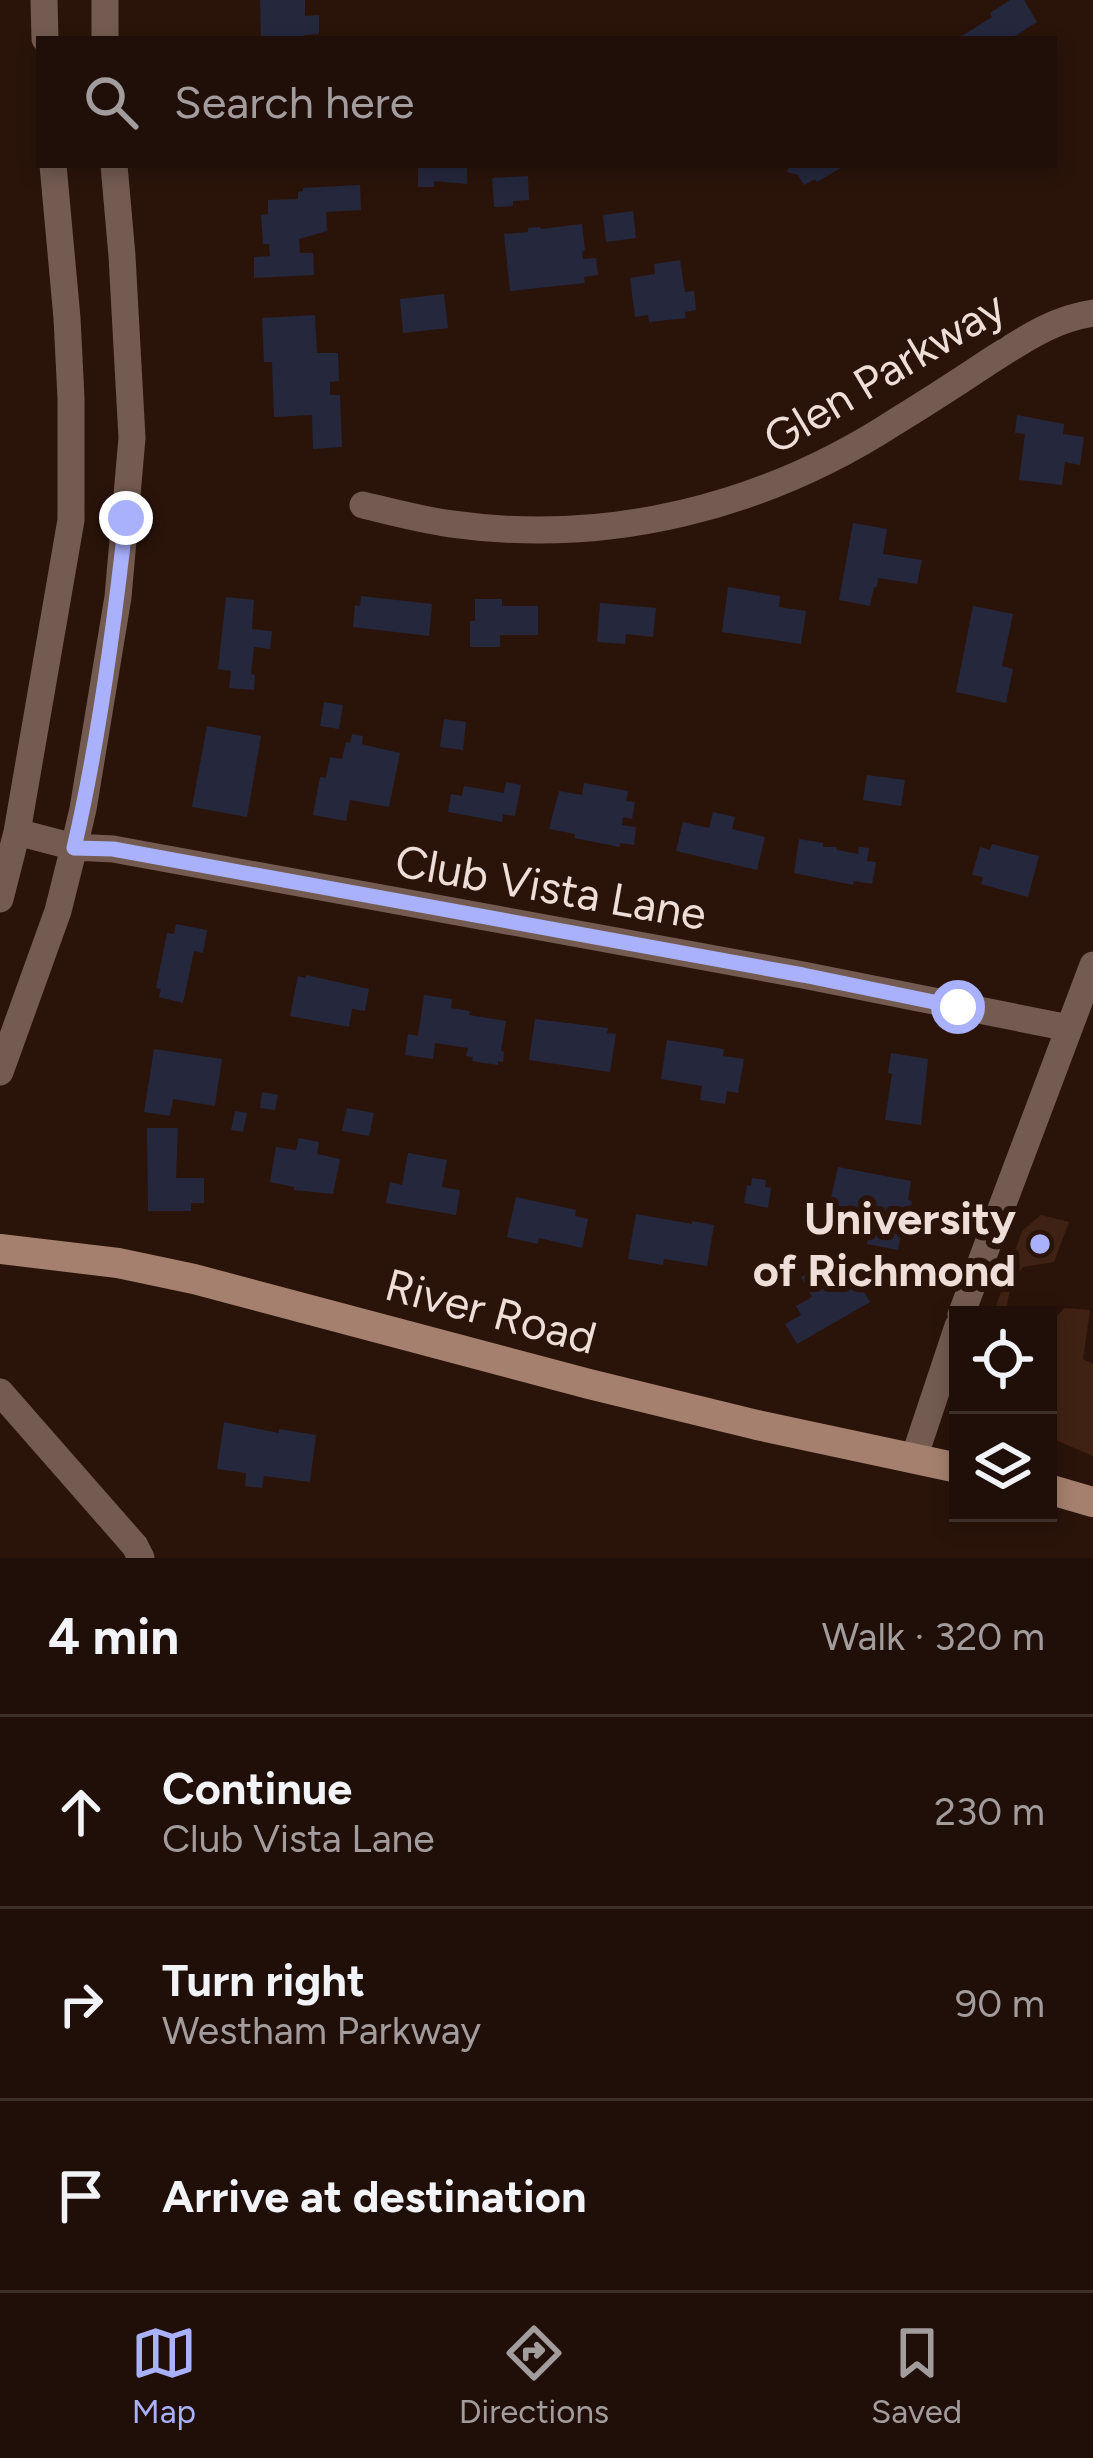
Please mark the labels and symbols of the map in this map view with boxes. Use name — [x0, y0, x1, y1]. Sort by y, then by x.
street label: Glen Parkway — [754, 279, 1015, 465]
route end — [99, 491, 153, 545]
street label: Club Vista Lane — [391, 833, 711, 941]
route start — [931, 980, 985, 1034]
place label: University of Richmond — [753, 1191, 1016, 1297]
marker: University of Richmond — [1027, 1231, 1053, 1257]
street label: River Road — [380, 1257, 602, 1365]

